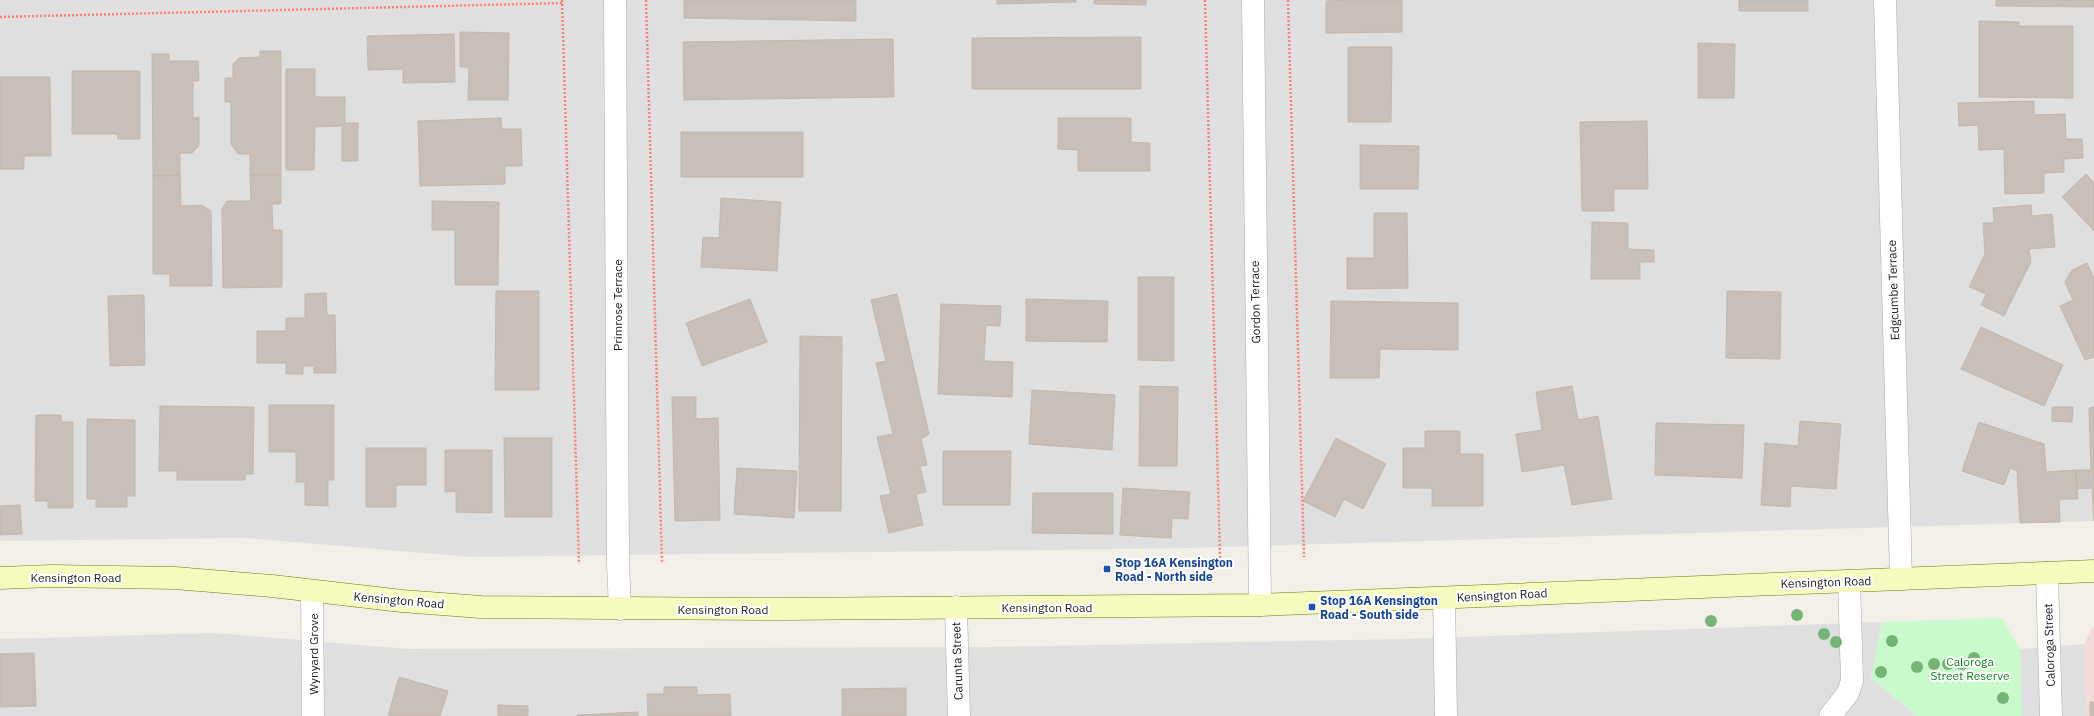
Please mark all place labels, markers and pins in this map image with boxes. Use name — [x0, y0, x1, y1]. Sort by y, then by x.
place label: Stop 16A Kensington Road - North side — [1115, 555, 1233, 584]
marker: Stop 16A Kensington Road - North side — [1102, 564, 1112, 574]
place label: Stop 16A Kensington Road - South side — [1320, 593, 1438, 622]
marker: Stop 16A Kensington Road - South side — [1307, 602, 1317, 612]

